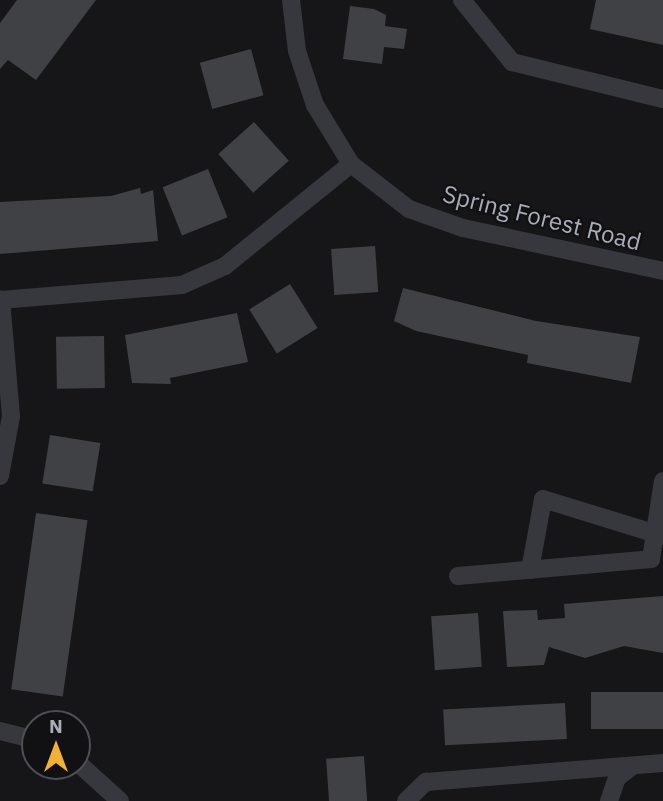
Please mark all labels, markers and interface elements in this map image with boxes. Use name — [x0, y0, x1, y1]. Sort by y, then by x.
street label: Spring Forest Road — [440, 179, 644, 257]
north arrow — [21, 710, 91, 780]
text: N — [49, 714, 63, 738]

